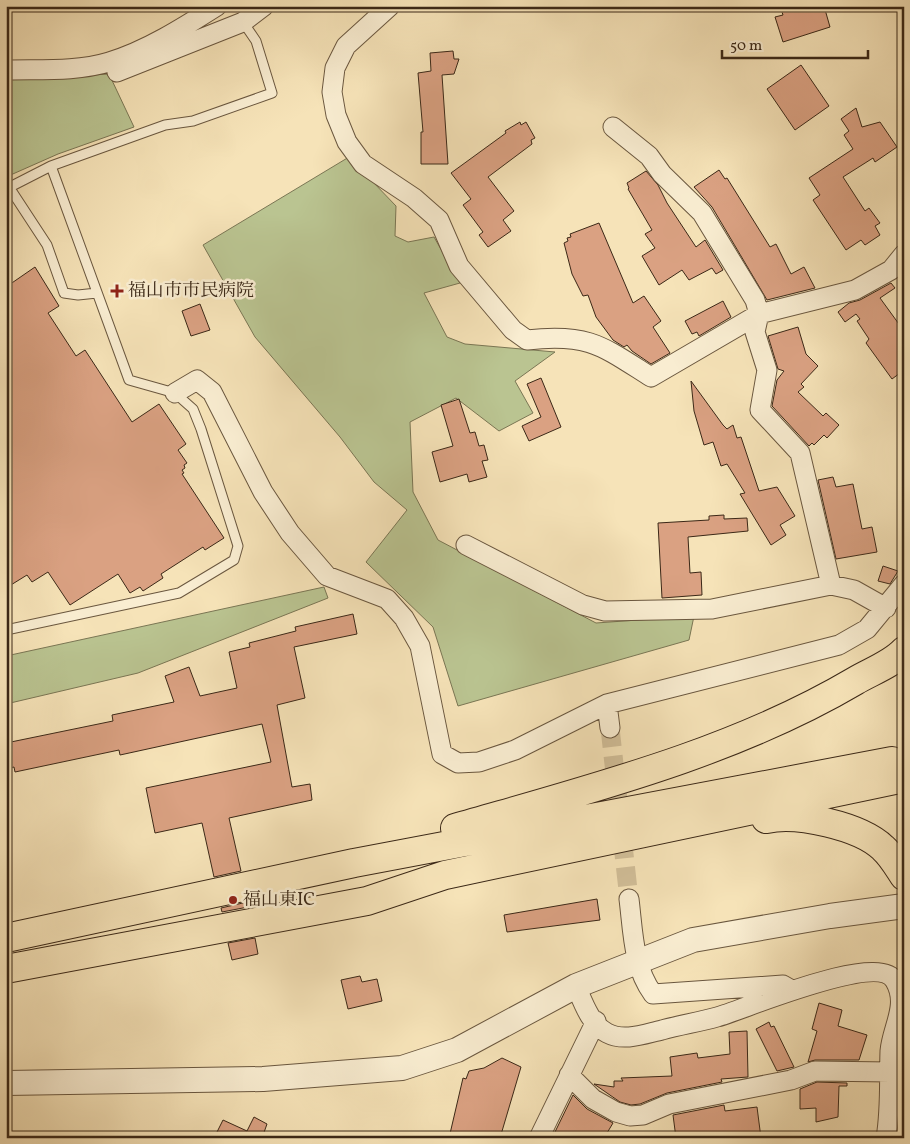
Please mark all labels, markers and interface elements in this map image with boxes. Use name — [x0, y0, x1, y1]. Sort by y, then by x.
scale bar — [722, 28, 869, 60]
text: 50 m — [730, 36, 762, 57]
place label: 福山市市民病院 — [128, 279, 254, 304]
marker: 福山市市民病院 — [110, 284, 124, 298]
place label: 福山東IC — [243, 888, 315, 913]
marker: 福山東IC — [227, 894, 239, 906]

